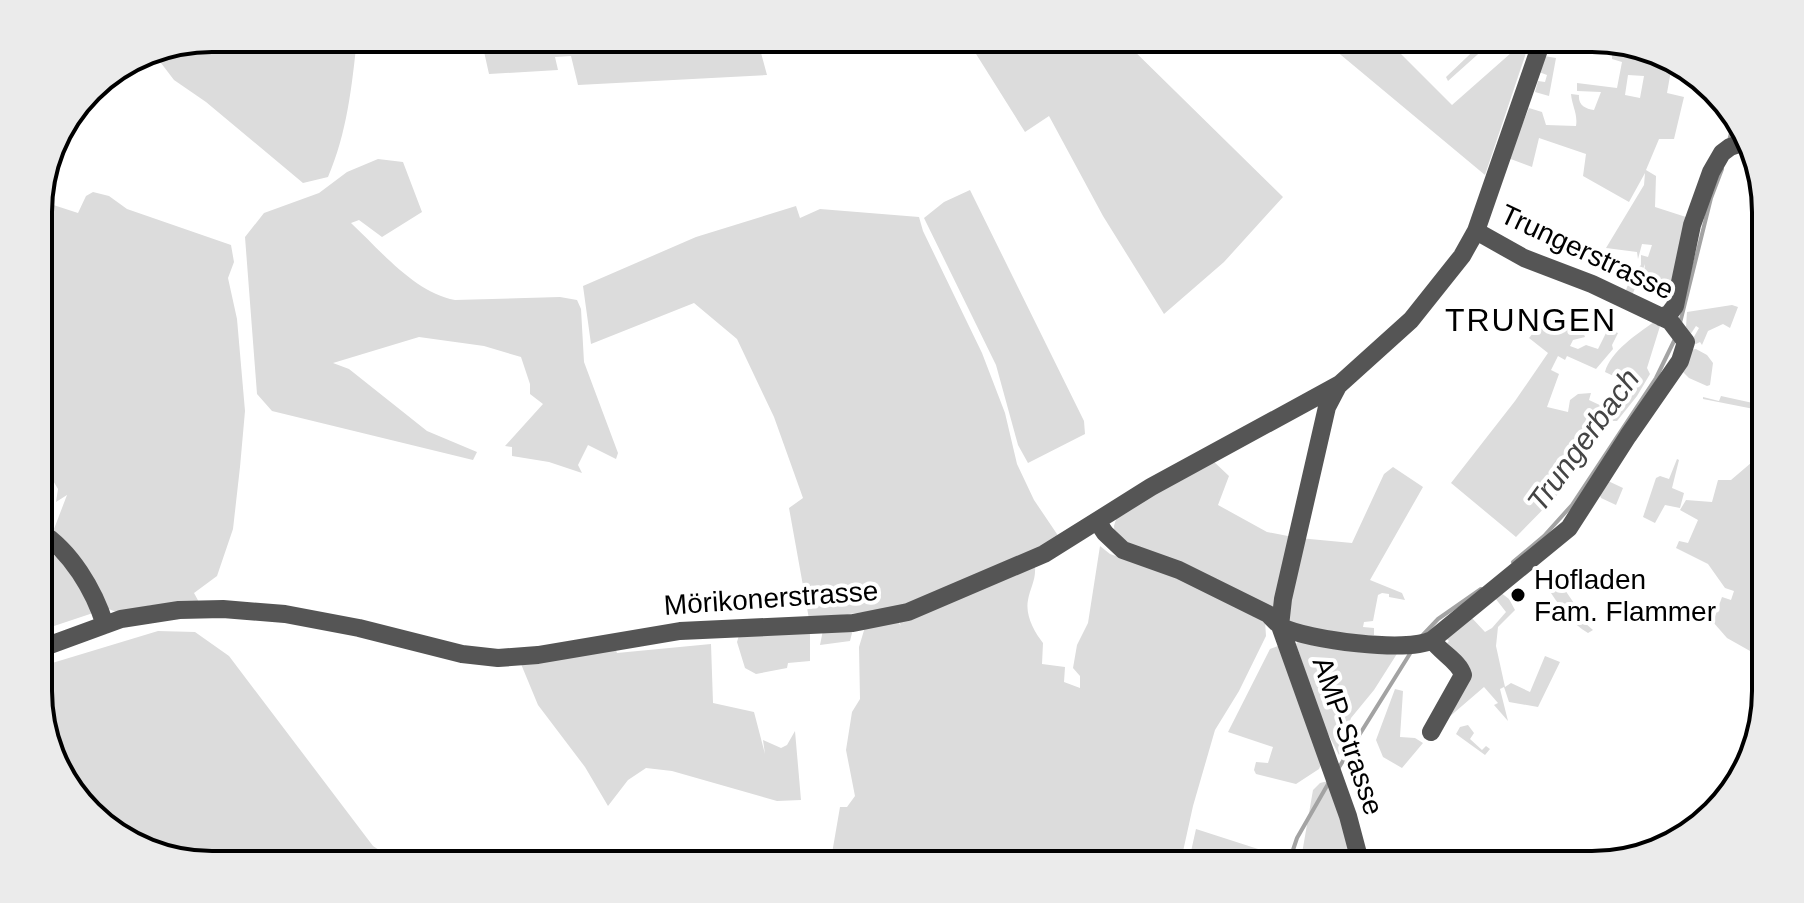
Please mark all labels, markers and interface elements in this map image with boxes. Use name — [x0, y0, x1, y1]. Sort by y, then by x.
street label: Trungerstrasse — [1496, 198, 1678, 306]
district label: TRUNGEN — [1445, 302, 1617, 338]
water label: Trungerbach — [1520, 362, 1646, 518]
place label: Hofladen Fam. Flammer — [1534, 564, 1716, 627]
street label: Mörikonerstrasse — [663, 575, 879, 621]
marker: Hofladen Fam. Flammer — [1509, 586, 1527, 604]
street label: AMP-Strasse — [1306, 653, 1390, 819]

